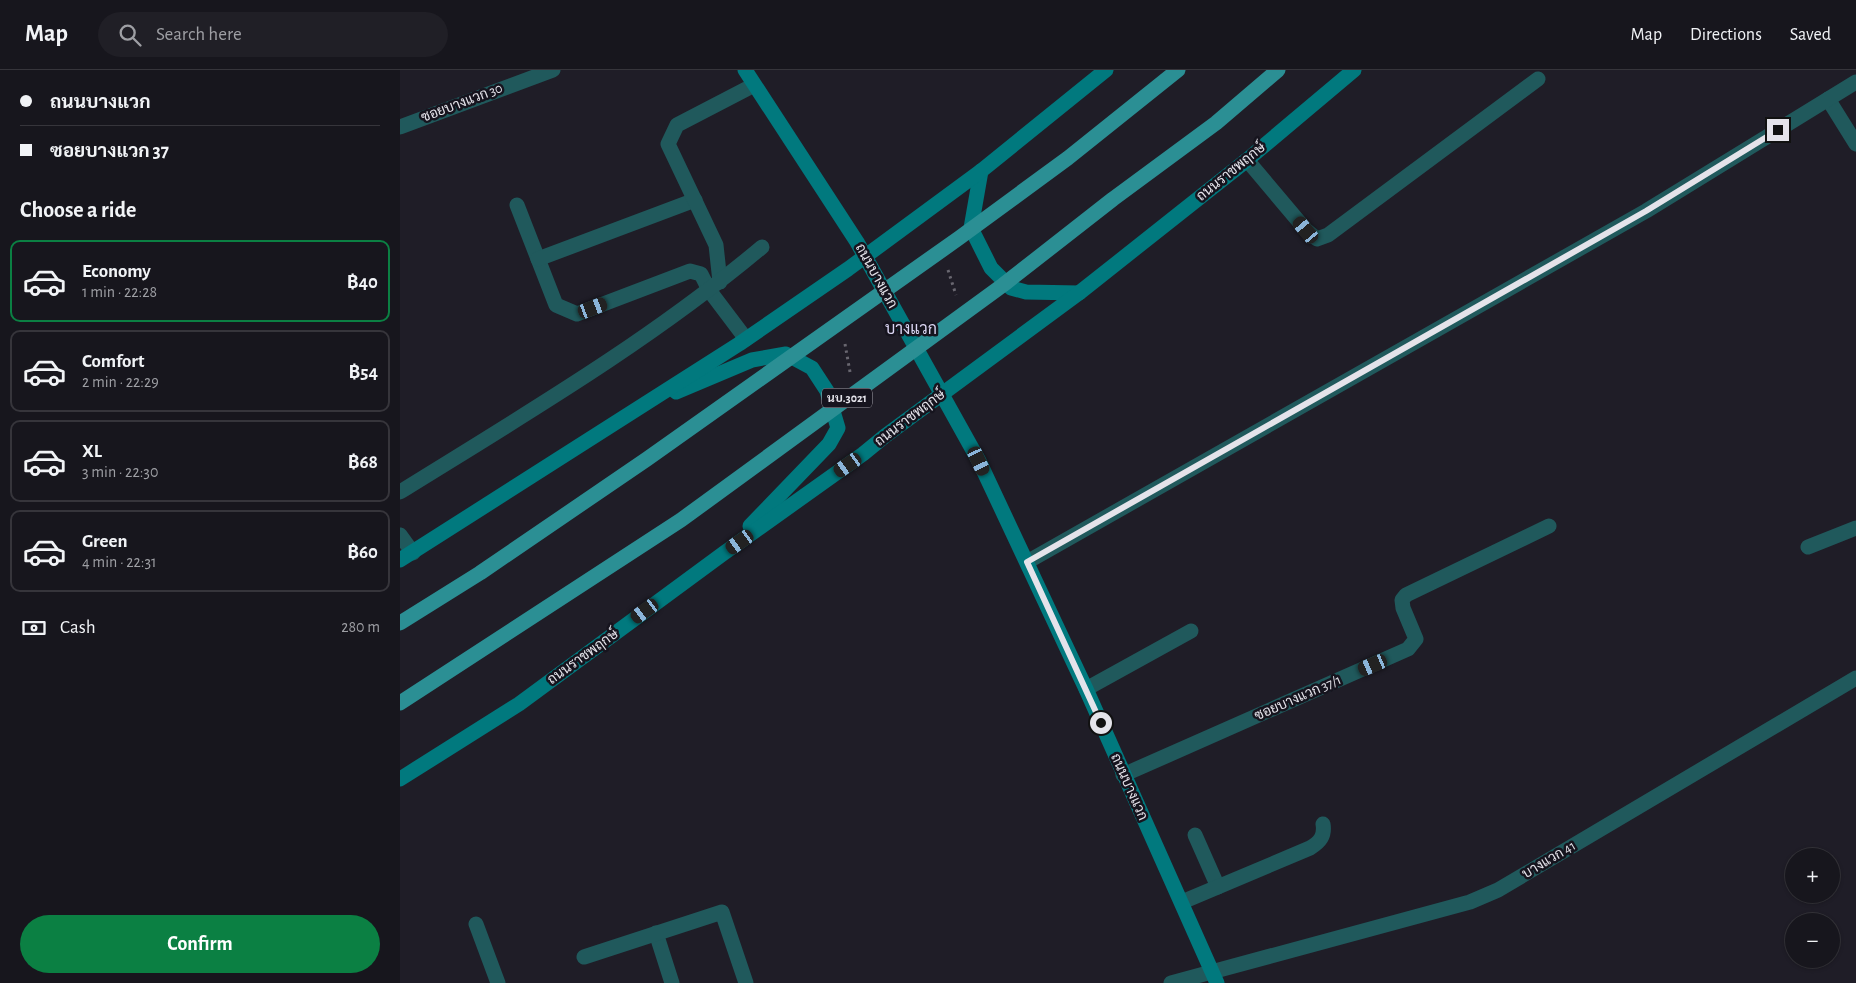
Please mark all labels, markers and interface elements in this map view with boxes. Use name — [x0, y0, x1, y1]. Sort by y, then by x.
search box — [98, 12, 448, 57]
icon: search — [116, 21, 144, 49]
text: Map — [25, 22, 68, 46]
text: Search here — [156, 25, 242, 44]
text: Map — [1631, 26, 1662, 44]
text: Directions — [1690, 26, 1762, 44]
text: Saved — [1790, 26, 1831, 44]
street label: ซอยบางแวก 30 — [419, 81, 505, 125]
text: ถนนบางแวก — [50, 93, 151, 112]
route end — [1767, 119, 1789, 141]
street label: ถนนราชพฤกษ์ — [1192, 138, 1269, 205]
text: ซอยบางแวก 37 — [50, 142, 169, 161]
text: Choose a ride — [20, 199, 136, 221]
car — [1290, 214, 1321, 246]
street label: ถนนบางแวก — [853, 241, 899, 311]
icon: car — [22, 259, 67, 304]
text: Economy — [82, 262, 151, 281]
text: ฿40 — [347, 273, 378, 292]
text: 1 min · 22:28 — [82, 284, 157, 300]
car — [576, 296, 609, 320]
district label: บางแวก — [885, 321, 937, 337]
icon: car — [22, 349, 67, 394]
text: Comfort — [82, 352, 144, 371]
text: ฿54 — [349, 363, 378, 382]
text: 2 min · 22:29 — [82, 374, 159, 390]
street label: ถนนราชพฤกษ์ — [871, 384, 949, 450]
road number: นบ.3021 — [822, 388, 872, 408]
icon: car — [22, 439, 67, 484]
text: XL — [82, 442, 102, 461]
car — [965, 444, 992, 478]
car — [831, 450, 864, 480]
text: ฿68 — [348, 453, 378, 472]
text: 3 min · 22:30 — [82, 464, 158, 480]
car — [723, 527, 756, 557]
icon: car — [22, 529, 67, 574]
text: Green — [82, 532, 128, 551]
text: ฿60 — [347, 543, 378, 562]
text: 4 min · 22:31 — [82, 554, 157, 570]
car — [628, 596, 661, 626]
icon: cash — [20, 614, 48, 642]
text: Cash — [60, 618, 96, 637]
text: 280 m — [341, 619, 380, 635]
street label: ถนนราชพฤกษ์ — [543, 624, 622, 688]
car — [1356, 652, 1389, 678]
street label: ซอยบางแวก 37/1 — [1253, 673, 1343, 723]
route start — [1090, 712, 1112, 734]
street label: ถนนบางแวก — [1108, 752, 1150, 822]
street label: บางแวก 41 — [1520, 839, 1578, 881]
map controls — [1785, 848, 1840, 968]
button: + — [1785, 848, 1840, 903]
button: − — [1785, 913, 1840, 968]
button: Confirm — [20, 915, 380, 973]

